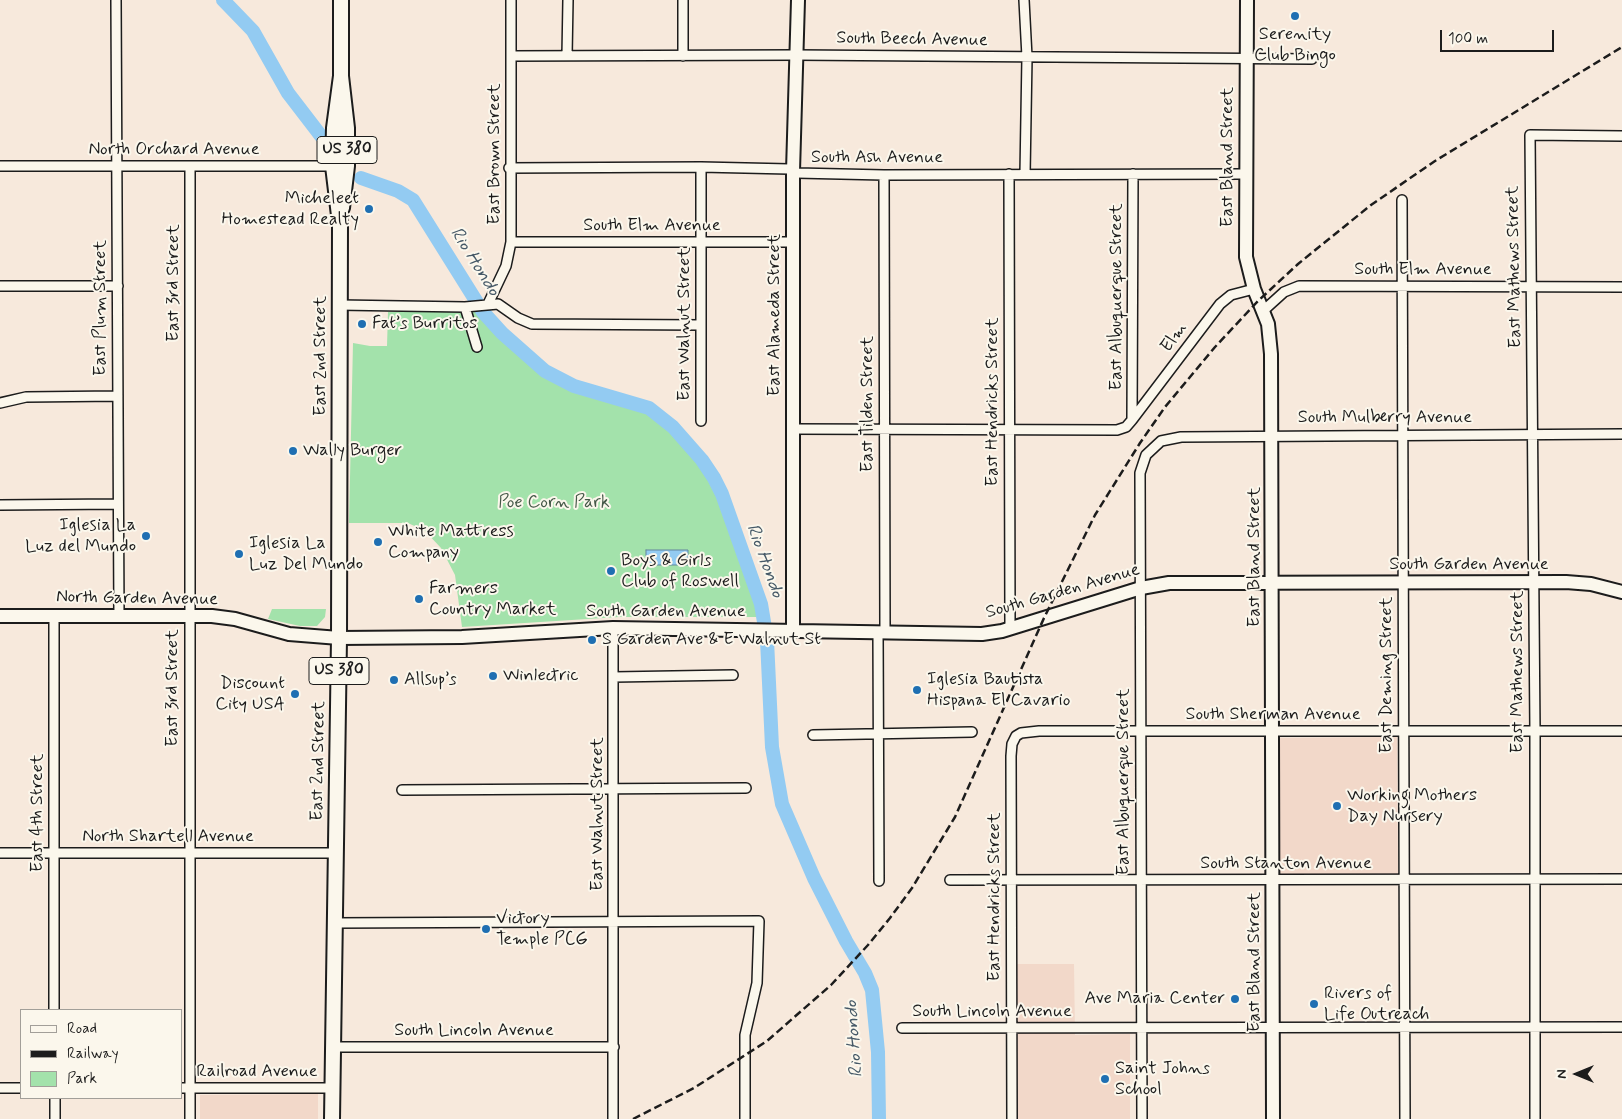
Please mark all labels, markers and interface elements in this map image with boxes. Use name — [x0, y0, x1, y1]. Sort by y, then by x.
marker: Serenity Club Bingo — [1289, 10, 1301, 22]
scale bar — [1442, 20, 1556, 52]
place label: Serenity Club Bingo — [1254, 24, 1336, 66]
street label: South Beech Avenue — [836, 28, 988, 52]
text: 100 m — [1448, 29, 1488, 49]
street label: East Brown Street — [484, 83, 506, 225]
street label: East Bland Street — [1217, 87, 1239, 227]
road number: US 380 — [317, 136, 377, 164]
street label: North Orchard Avenue — [89, 139, 259, 161]
street label: South Ash Avenue — [811, 147, 943, 169]
street label: East Mathews Street — [1503, 186, 1527, 348]
place label: Micheleet Homestead Realty — [222, 188, 359, 230]
marker: Micheleet Homestead Realty — [363, 203, 375, 215]
street label: East Albuquerque Street — [1106, 203, 1128, 391]
street label: South Elm Avenue — [583, 215, 721, 237]
water label: Rio Hondo — [444, 223, 504, 301]
street label: East 3rd Street — [163, 224, 185, 342]
street label: East Alameda Street — [764, 234, 786, 396]
street label: East Plum Street — [90, 240, 112, 376]
street label: East Walnut Street — [674, 247, 696, 401]
street label: South Elm Avenue — [1354, 259, 1492, 281]
street label: East 2nd Street — [310, 296, 332, 416]
place label: Fat’s Burritos — [372, 313, 477, 335]
street label: East Hendricks Street — [982, 317, 1004, 487]
marker: Fat’s Burritos — [356, 318, 368, 330]
street label: Elm — [1157, 319, 1193, 357]
street label: East Tilden Street — [857, 336, 879, 472]
street label: South Mulberry Avenue — [1298, 407, 1472, 429]
place label: Wally Burger — [303, 440, 402, 462]
marker: Wally Burger — [287, 445, 299, 457]
street label: East Bland Street — [1244, 487, 1266, 627]
park label: Poe Corn Park — [498, 492, 610, 514]
place label: Iglesia La Luz del Mundo — [25, 515, 136, 558]
place label: White Mattress Company — [388, 521, 514, 564]
water label: Rio Hondo — [740, 521, 788, 601]
marker: Iglesia La Luz del Mundo — [140, 530, 152, 542]
place label: Iglesia La Luz Del Mundo — [249, 533, 363, 576]
marker: White Mattress Company — [372, 536, 384, 548]
marker: Iglesia La Luz Del Mundo — [233, 548, 245, 560]
place label: Boys & Girls Club of Roswell — [621, 550, 739, 592]
street label: South Garden Avenue — [1389, 554, 1549, 576]
street label: South Garden Avenue — [983, 560, 1143, 624]
marker: Boys & Girls Club of Roswell — [605, 565, 617, 577]
place label: Farmers Country Market — [429, 578, 556, 620]
street label: North Garden Avenue — [56, 587, 218, 611]
street label: East Mathews Street — [1507, 591, 1529, 753]
marker: Farmers Country Market — [413, 593, 425, 605]
street label: East Deming Street — [1376, 597, 1398, 753]
street label: South Garden Avenue — [586, 601, 746, 623]
street label: East 3rd Street — [162, 629, 184, 747]
place label: S Garden Ave & E Walnut St — [602, 629, 821, 651]
marker: S Garden Ave & E Walnut St — [586, 634, 598, 646]
road number: US 380 — [309, 658, 369, 684]
place label: Winlectric — [503, 665, 579, 687]
place label: Allsup’s — [404, 669, 457, 691]
place label: Iglesia Bautista Hispana El Cavario — [927, 669, 1070, 712]
marker: Winlectric — [487, 670, 499, 682]
place label: Discount City USA — [215, 673, 285, 716]
marker: Allsup’s — [388, 674, 400, 686]
marker: Iglesia Bautista Hispana El Cavario — [911, 684, 923, 696]
marker: Discount City USA — [289, 688, 301, 700]
street label: East Albuquerque Street — [1113, 688, 1135, 876]
street label: East 2nd Street — [307, 701, 331, 821]
street label: South Sherman Avenue — [1186, 704, 1360, 726]
street label: East Walnut Street — [587, 737, 609, 891]
street label: East 4th Street — [27, 754, 49, 872]
place label: Working Mothers Day Nursery — [1347, 785, 1477, 828]
marker: Working Mothers Day Nursery — [1331, 800, 1343, 812]
street label: East Hendricks Street — [984, 812, 1006, 982]
street label: North Shartell Avenue — [82, 826, 254, 848]
street label: South Stanton Avenue — [1200, 853, 1372, 875]
street label: East Bland Street — [1244, 892, 1266, 1032]
place label: Victory Temple PCG — [496, 908, 588, 951]
marker: Victory Temple PCG — [480, 923, 492, 935]
place label: Rivers of Life Outreach — [1324, 983, 1429, 1026]
place label: Ave Maria Center — [1084, 988, 1225, 1010]
marker: Ave Maria Center — [1229, 993, 1241, 1005]
marker: Rivers of Life Outreach — [1308, 998, 1320, 1010]
water label: Rio Hondo — [841, 1000, 869, 1078]
street label: South Lincoln Avenue — [912, 1001, 1072, 1023]
legend — [20, 1009, 182, 1099]
text: Road — [67, 1019, 97, 1039]
street label: South Lincoln Avenue — [394, 1020, 554, 1042]
text: Railway — [67, 1044, 119, 1064]
north arrow — [1552, 1049, 1602, 1099]
place label: Saint Johns School — [1115, 1058, 1210, 1100]
street label: Railroad Avenue — [196, 1061, 318, 1083]
text: Park — [67, 1069, 97, 1089]
text: N — [1553, 1069, 1571, 1079]
marker: Saint Johns School — [1099, 1073, 1111, 1085]

